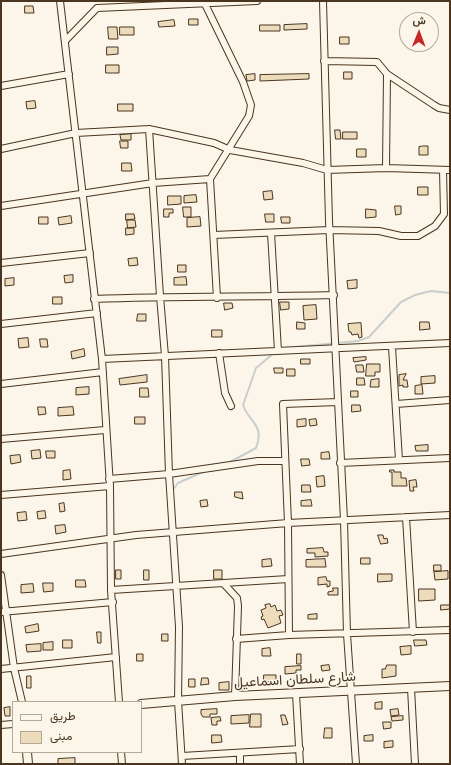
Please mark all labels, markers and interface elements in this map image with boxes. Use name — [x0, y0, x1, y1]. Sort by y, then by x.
north arrow — [399, 12, 439, 52]
text: ش — [412, 14, 426, 27]
street label: شارع سلطان اسماعيل — [234, 668, 356, 692]
legend — [12, 701, 142, 753]
text: طريق — [50, 709, 75, 723]
text: مبنى — [50, 729, 72, 743]

